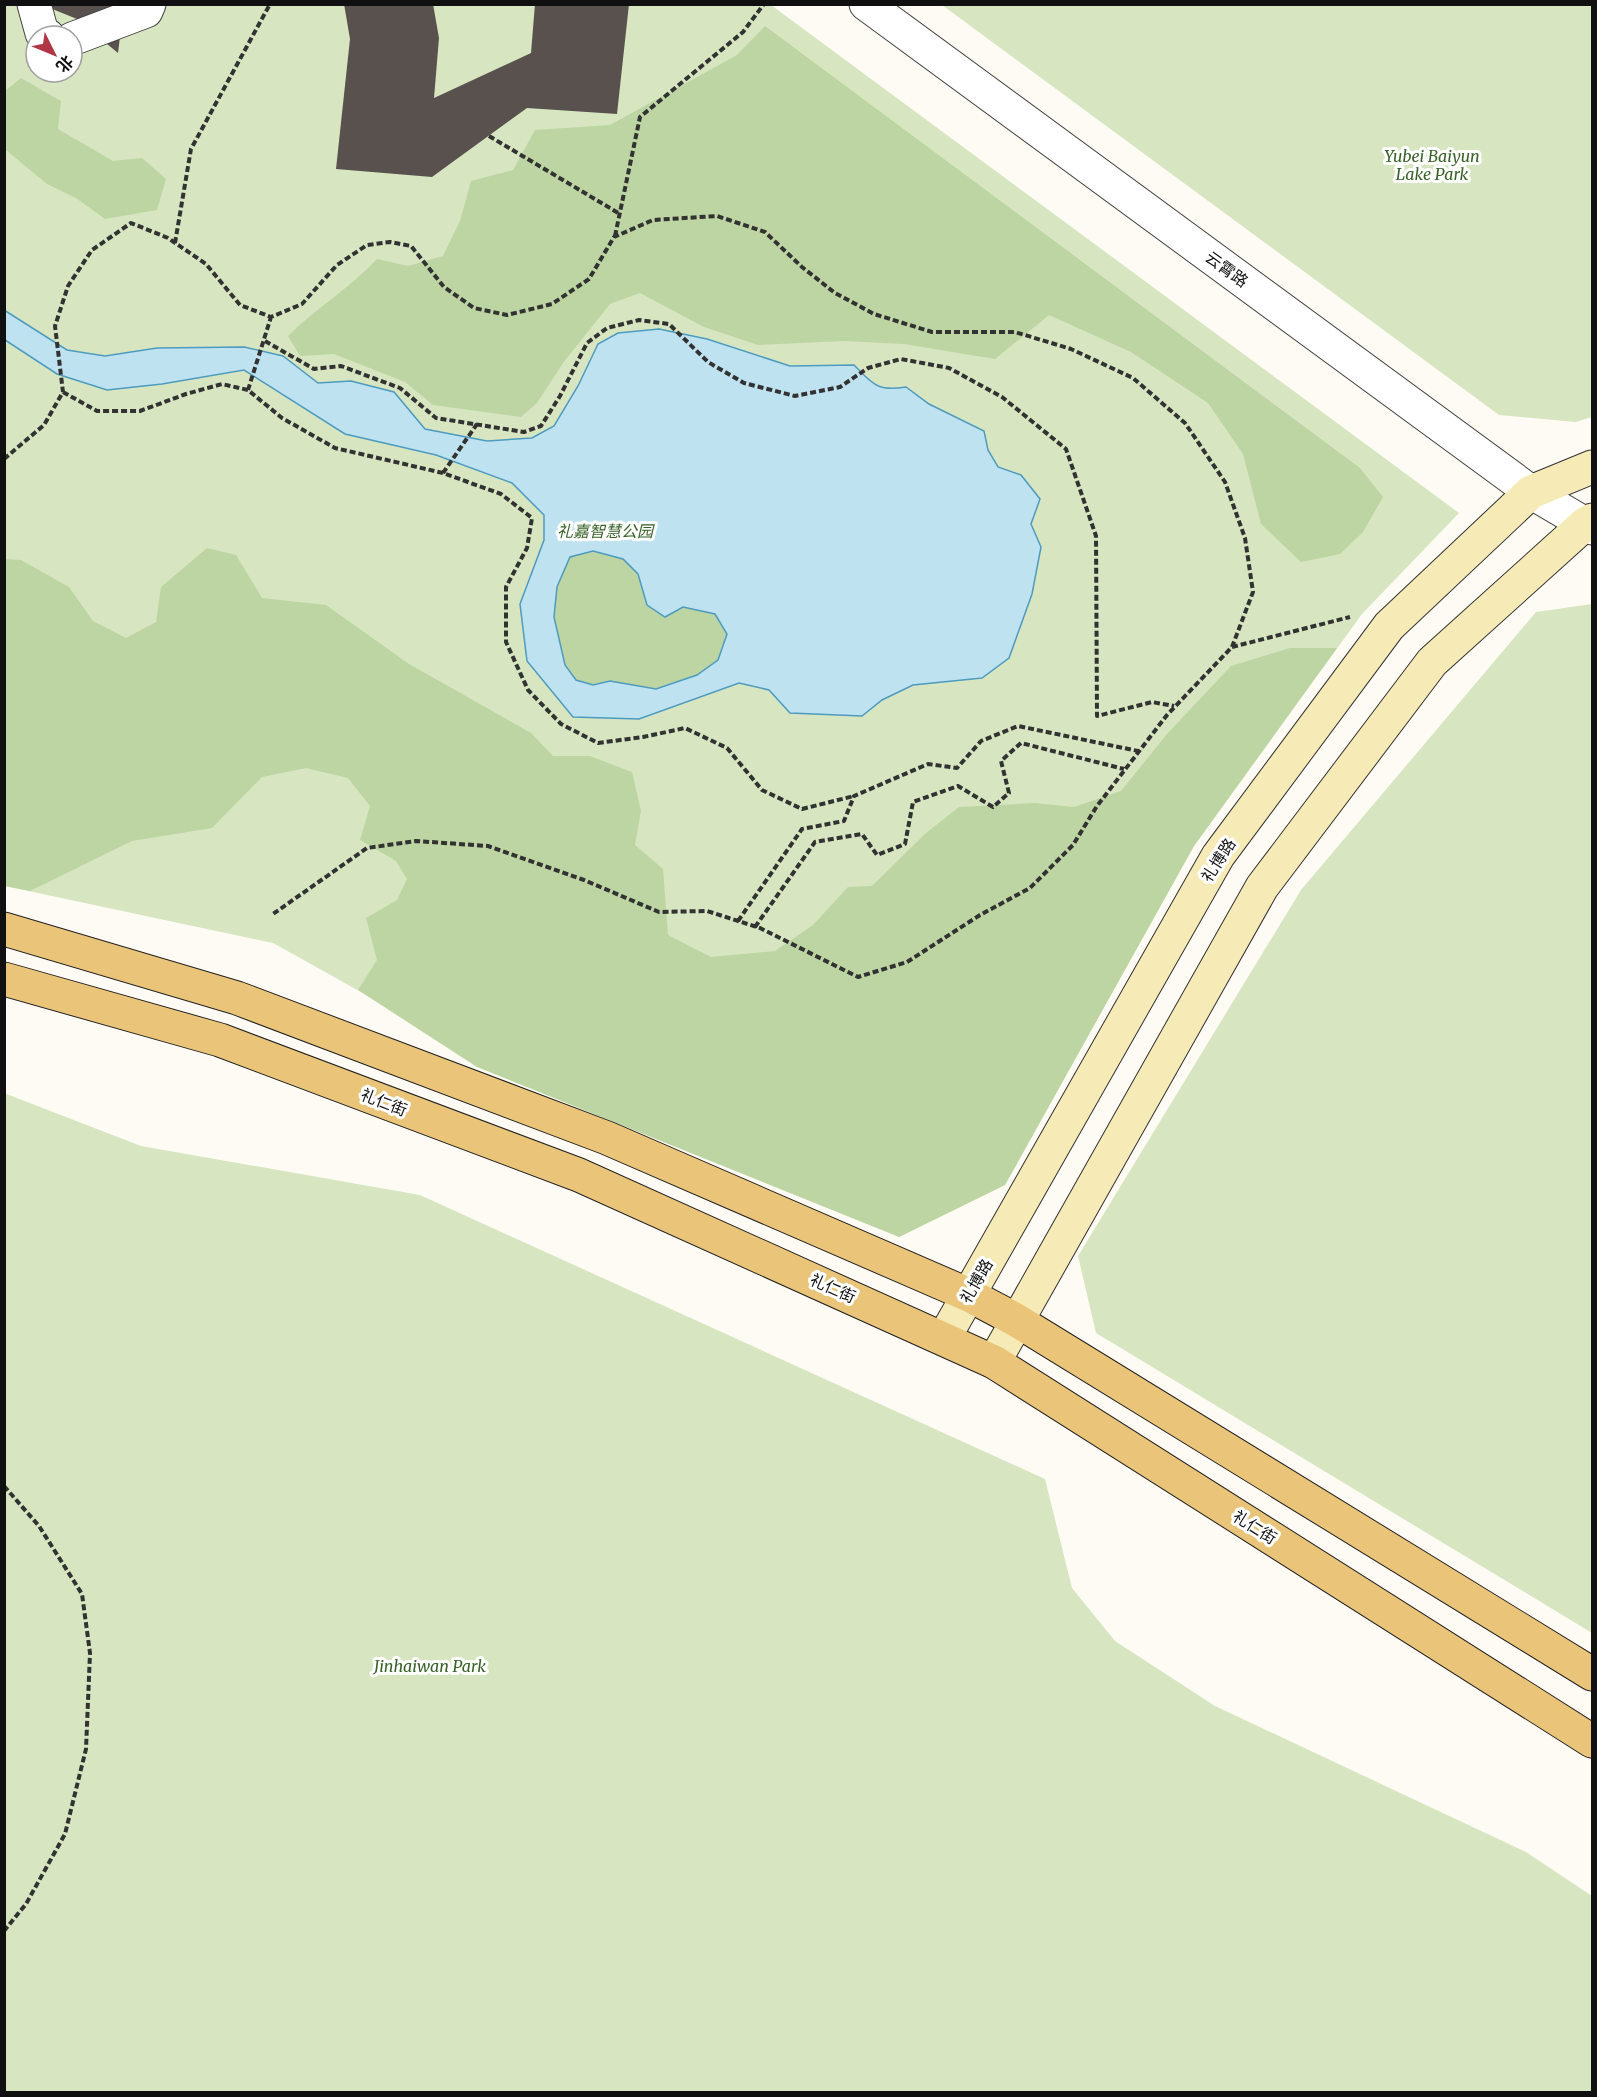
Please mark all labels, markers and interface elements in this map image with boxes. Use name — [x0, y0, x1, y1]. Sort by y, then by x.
north arrow — [24, 24, 84, 84]
text: 北 — [52, 52, 78, 77]
park label: Yubei Baiyun Lake Park — [1384, 146, 1480, 184]
street label: 云霄路 — [1202, 247, 1252, 291]
park label: 礼嘉智慧公园 — [557, 521, 655, 541]
street label: 礼博路 — [1197, 834, 1239, 886]
street label: 礼仁街 — [358, 1084, 410, 1120]
street label: 礼博路 — [955, 1255, 997, 1307]
street label: 礼仁街 — [807, 1269, 859, 1307]
street label: 礼仁街 — [1229, 1506, 1281, 1548]
park label: Jinhaiwan Park — [372, 1656, 486, 1676]

